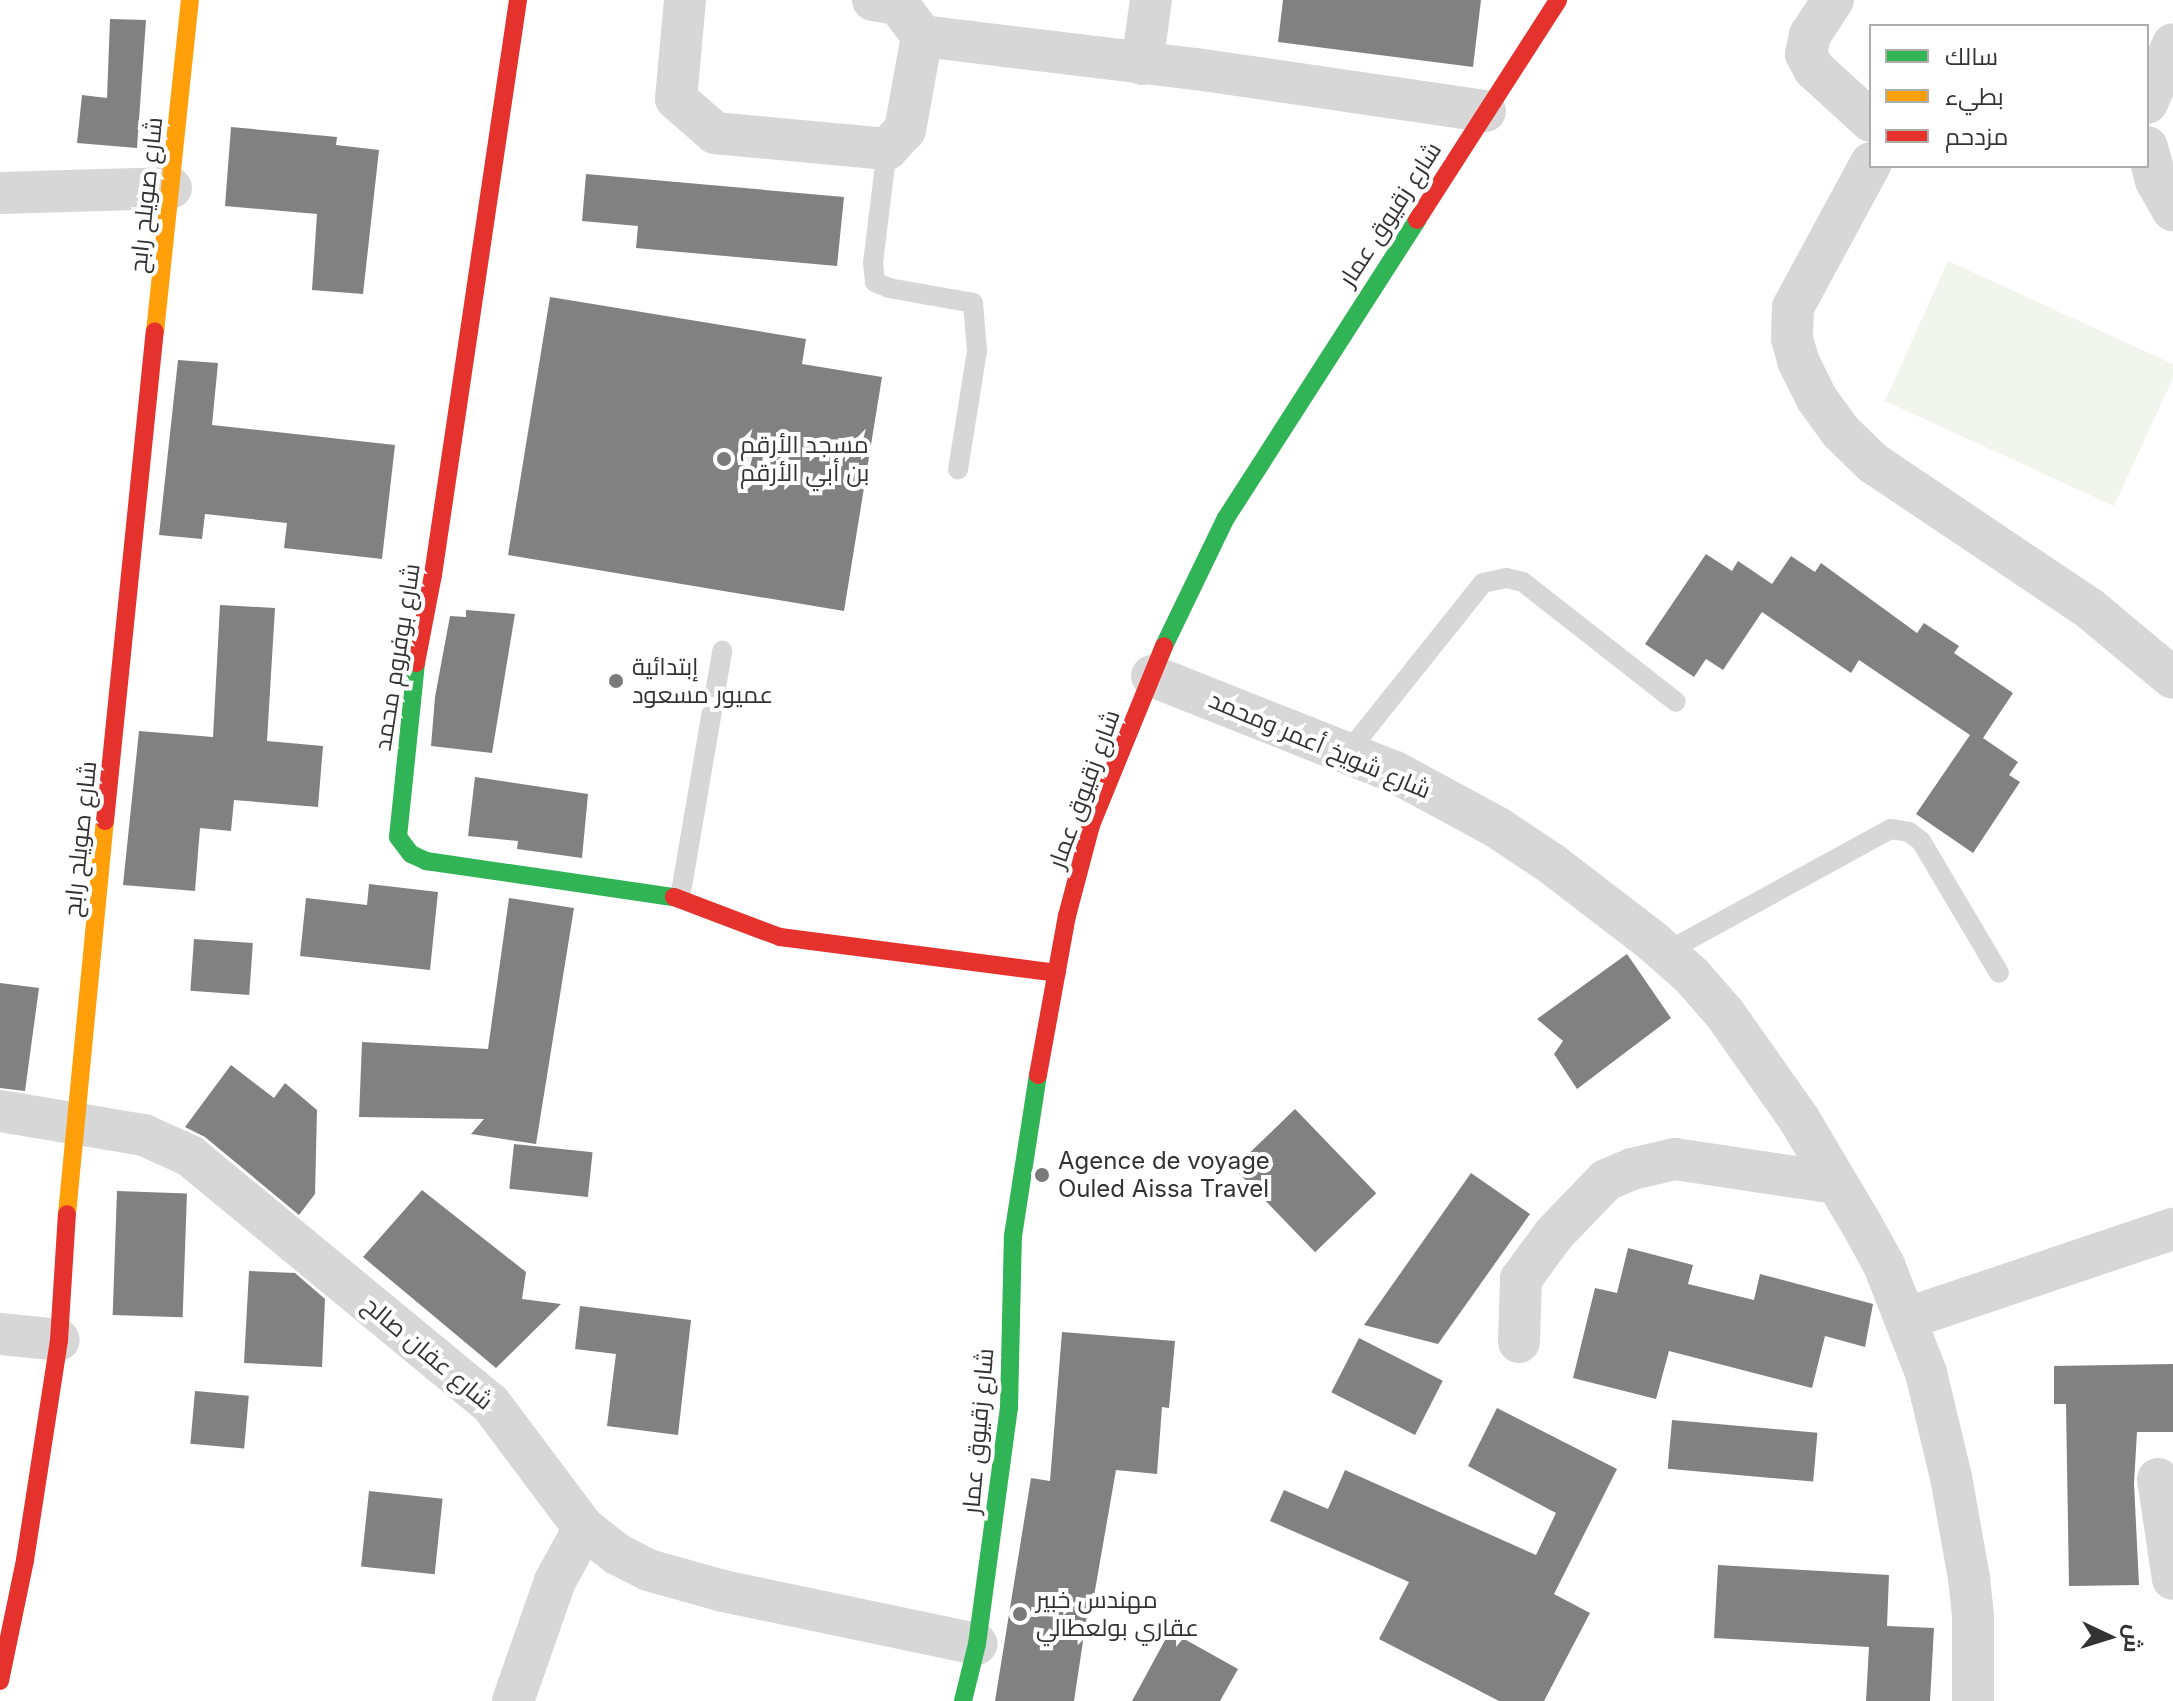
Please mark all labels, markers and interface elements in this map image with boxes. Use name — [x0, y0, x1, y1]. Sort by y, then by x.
legend — [1869, 24, 2149, 168]
text: سالك — [1945, 42, 1998, 71]
text: بطيء — [1945, 82, 2004, 111]
street label: شارع صويلح رابح — [123, 116, 169, 274]
text: مزدحم — [1945, 122, 2008, 151]
street label: شارع زقيوق عمار — [1333, 136, 1447, 292]
place label: مسجد الأرقم بن أبي الأرقم — [740, 431, 869, 487]
marker: مسجد الأرقم بن أبي الأرقم — [715, 450, 733, 468]
street label: شارع بوفروم محمد — [368, 561, 426, 753]
place label: إبتدائية عميور مسعود — [632, 653, 773, 709]
marker: إبتدائية عميور مسعود — [607, 672, 625, 690]
street label: شارع شويخ أعمر ومحمد — [1205, 685, 1435, 805]
street label: شارع زقيوق عمار — [1042, 706, 1126, 872]
street label: شارع صويلح رابح — [57, 760, 103, 918]
place label: Agence de voyage Ouled Aissa Travel — [1058, 1147, 1270, 1203]
marker: Agence de voyage Ouled Aissa Travel — [1033, 1166, 1051, 1184]
street label: شارع عفان صالح — [357, 1290, 499, 1416]
street label: شارع زقيوق عمار — [956, 1347, 1000, 1515]
place label: مهندس خبير عقاري بولعطالي — [1036, 1586, 1199, 1642]
north arrow — [2069, 1597, 2149, 1677]
marker: مهندس خبير عقاري بولعطالي — [1011, 1605, 1029, 1623]
text: ش — [2119, 1624, 2147, 1654]

